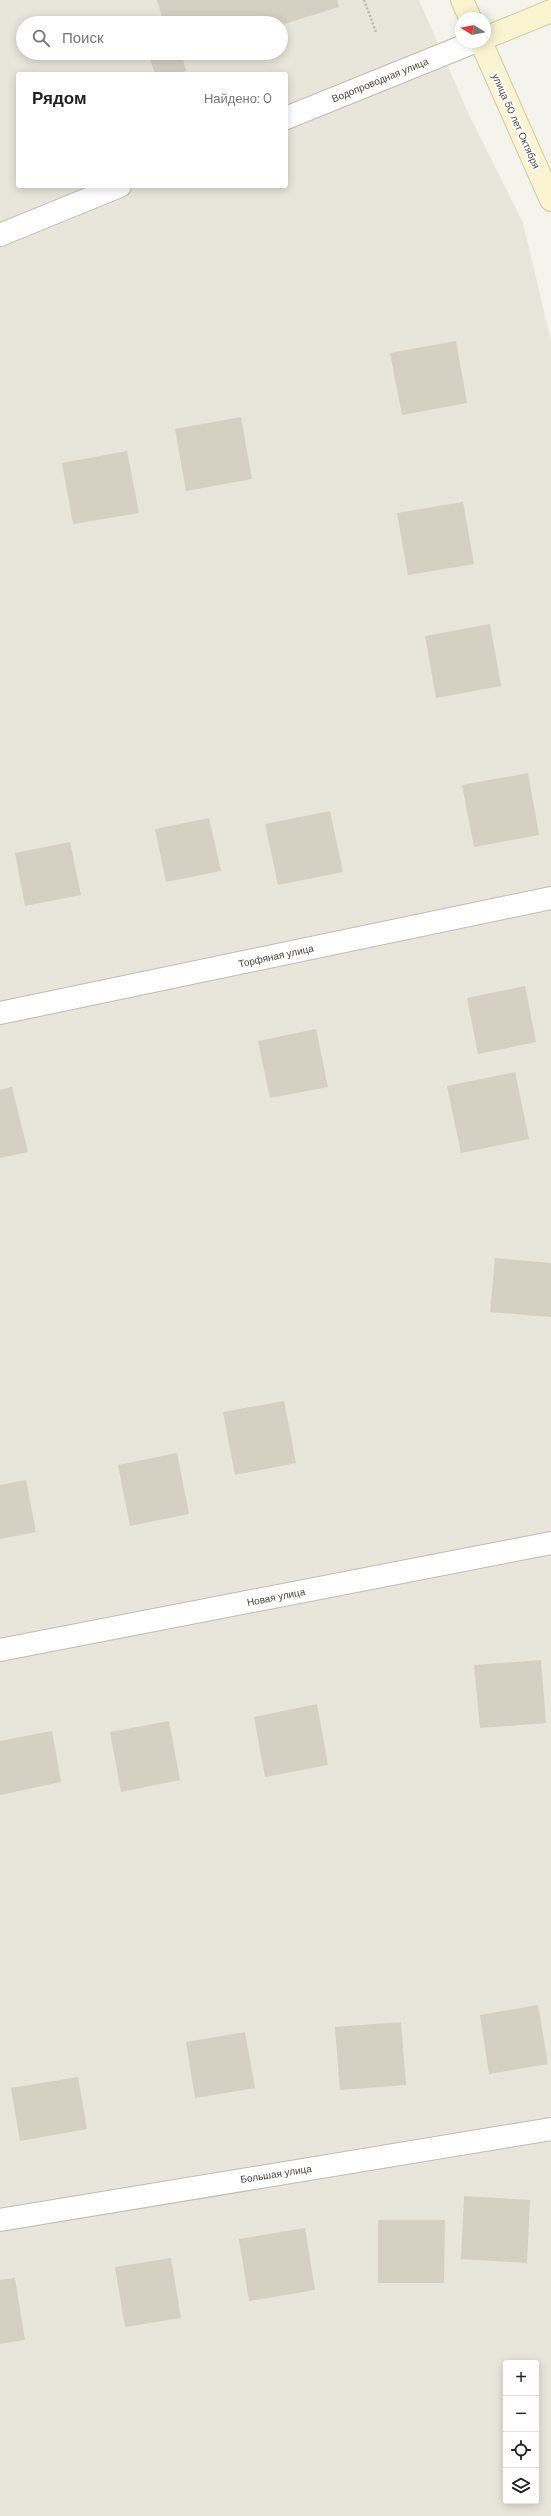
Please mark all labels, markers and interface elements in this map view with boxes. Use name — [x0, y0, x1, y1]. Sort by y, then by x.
north arrow — [455, 12, 491, 48]
search box — [16, 16, 288, 60]
icon: search — [30, 27, 52, 49]
text: Поиск — [62, 28, 104, 48]
street label: Водопроводная улица — [330, 55, 431, 105]
street label: улица 50 лет Октября — [489, 71, 543, 171]
text: Рядом — [32, 87, 87, 109]
text: Найдено: 0 — [204, 90, 272, 107]
street label: Торфяная улица — [237, 942, 315, 970]
street label: Новая улица — [246, 1585, 307, 1609]
street label: Большая улица — [239, 2162, 313, 2186]
map controls — [503, 2360, 539, 2504]
button: + — [503, 2360, 539, 2396]
button: − — [503, 2396, 539, 2432]
button: locate — [503, 2432, 539, 2468]
button: layers — [503, 2468, 539, 2504]

